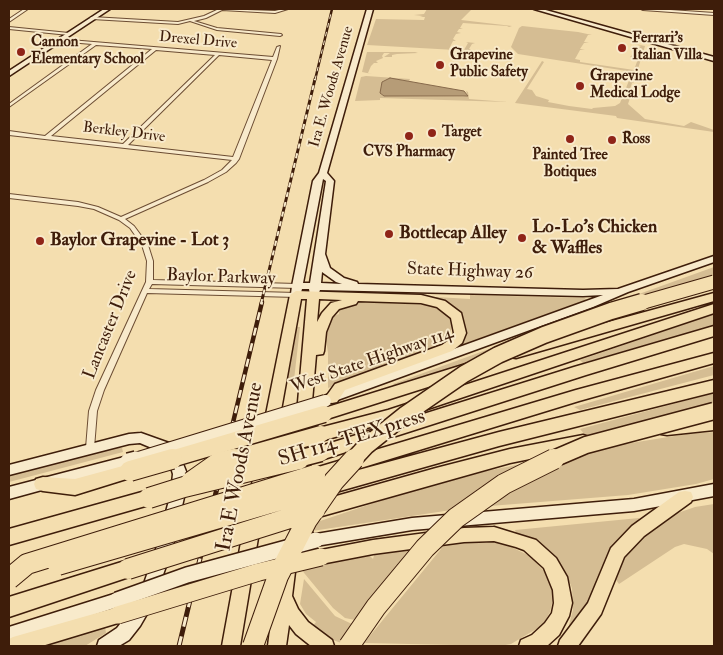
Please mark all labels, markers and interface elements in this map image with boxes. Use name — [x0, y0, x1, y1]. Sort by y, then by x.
street label: Ira E. Woods Avenue — [306, 24, 358, 150]
street label: Drexel Drive — [158, 29, 238, 53]
place label: Ferrari's Italian Villa — [632, 30, 702, 65]
place label: Cannon Elementary School — [31, 34, 144, 69]
marker: Ferrari's Italian Villa — [616, 42, 628, 54]
marker: Cannon Elementary School — [15, 46, 27, 58]
place label: Grapevine Public Safety — [450, 47, 528, 82]
marker: Grapevine Public Safety — [434, 59, 446, 71]
place label: Grapevine Medical Lodge — [590, 68, 680, 103]
marker: Grapevine Medical Lodge — [574, 80, 586, 92]
street label: Berkley Drive — [82, 119, 166, 147]
place label: Target — [442, 124, 482, 142]
marker: Target — [426, 127, 438, 139]
marker: CVS Pharmacy — [403, 130, 415, 142]
place label: Ross — [622, 131, 650, 149]
marker: Painted Tree Botiques — [564, 133, 576, 145]
marker: Ross — [606, 134, 618, 146]
place label: CVS Pharmacy — [363, 144, 455, 162]
place label: Painted Tree Botiques — [532, 147, 608, 182]
place label: Lo-Lo's Chicken & Waffles — [532, 217, 657, 260]
place label: Bottlecap Alley — [399, 223, 507, 245]
marker: Bottlecap Alley — [383, 228, 395, 240]
place label: Baylor Grapevine - Lot 3 — [50, 230, 229, 252]
marker: Lo-Lo's Chicken & Waffles — [516, 232, 528, 244]
marker: Baylor Grapevine - Lot 3 — [34, 235, 46, 247]
street label: State Highway 26 — [407, 259, 533, 285]
street label: Baylor Parkway — [166, 265, 276, 291]
street label: Lancaster Drive — [79, 267, 143, 383]
street label: West State Highway 114 — [288, 323, 456, 399]
street label: Ira E Woods Avenue — [212, 380, 270, 554]
street label: SH 114 TEXpress — [275, 405, 429, 473]

